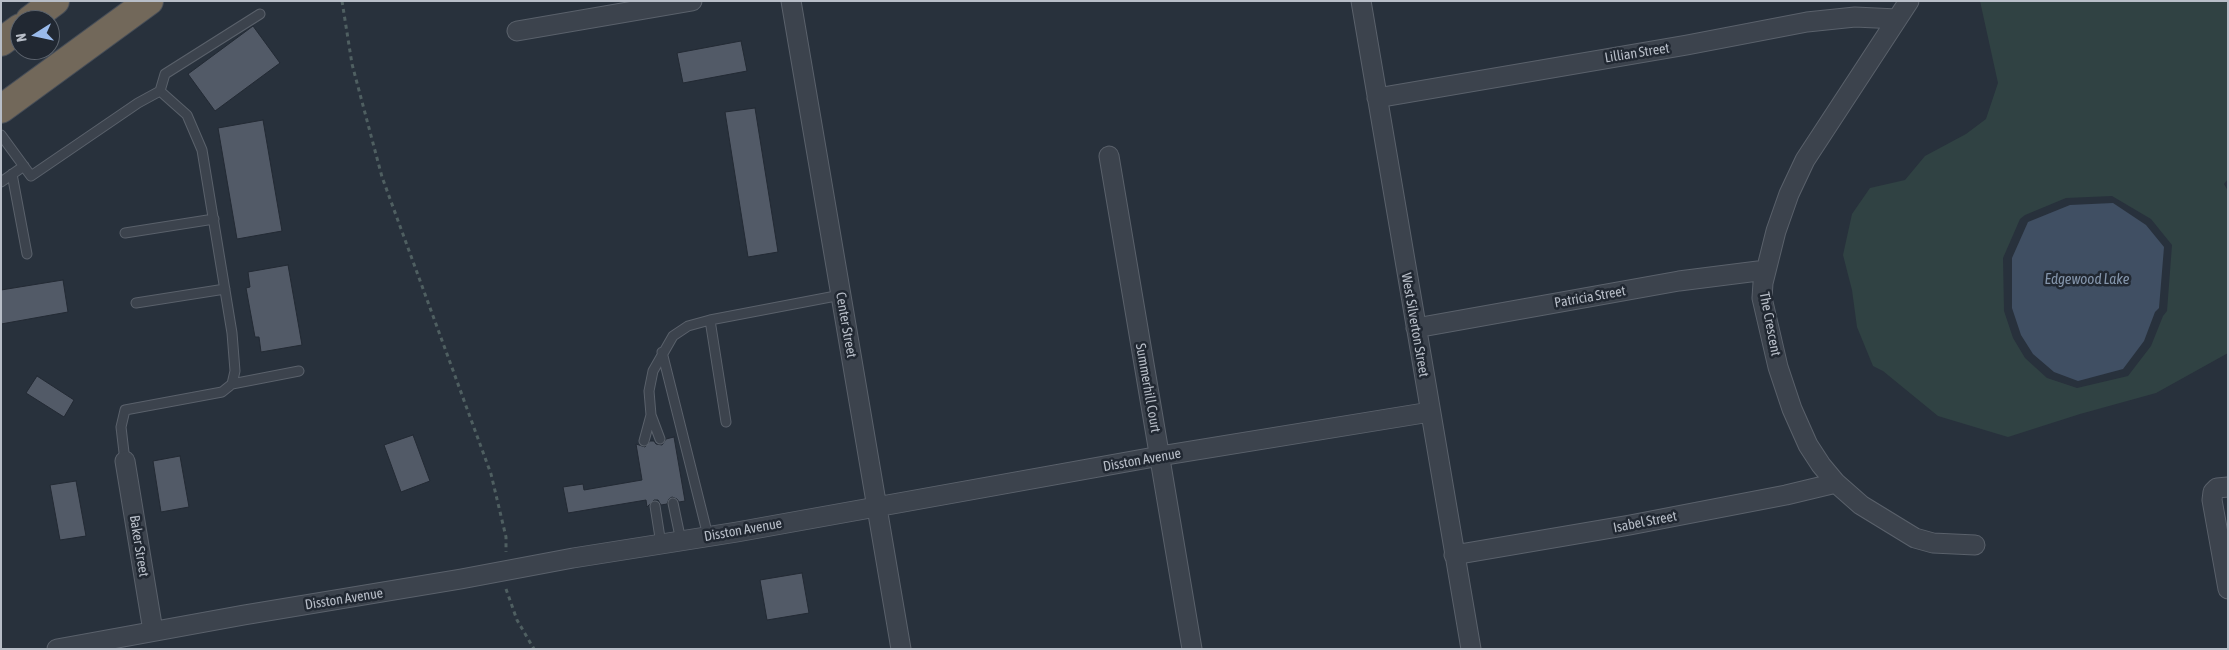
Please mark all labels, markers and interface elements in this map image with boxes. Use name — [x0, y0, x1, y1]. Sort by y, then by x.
north arrow — [10, 10, 60, 60]
text: N — [13, 32, 30, 43]
street label: Lillian Street — [1603, 40, 1671, 66]
water label: Edgewood Lake — [2045, 270, 2129, 288]
street label: West Silverton Street — [1398, 272, 1432, 378]
street label: Patricia Street — [1553, 282, 1627, 312]
street label: The Crescent — [1756, 290, 1784, 358]
street label: Center Street — [832, 291, 860, 359]
street label: Summerhill Court — [1132, 342, 1164, 434]
street label: Disston Avenue — [1102, 445, 1182, 475]
street label: Isabel Street — [1612, 508, 1678, 536]
street label: Baker Street — [126, 514, 152, 578]
street label: Disston Avenue — [703, 515, 783, 545]
street label: Disston Avenue — [304, 585, 384, 613]

